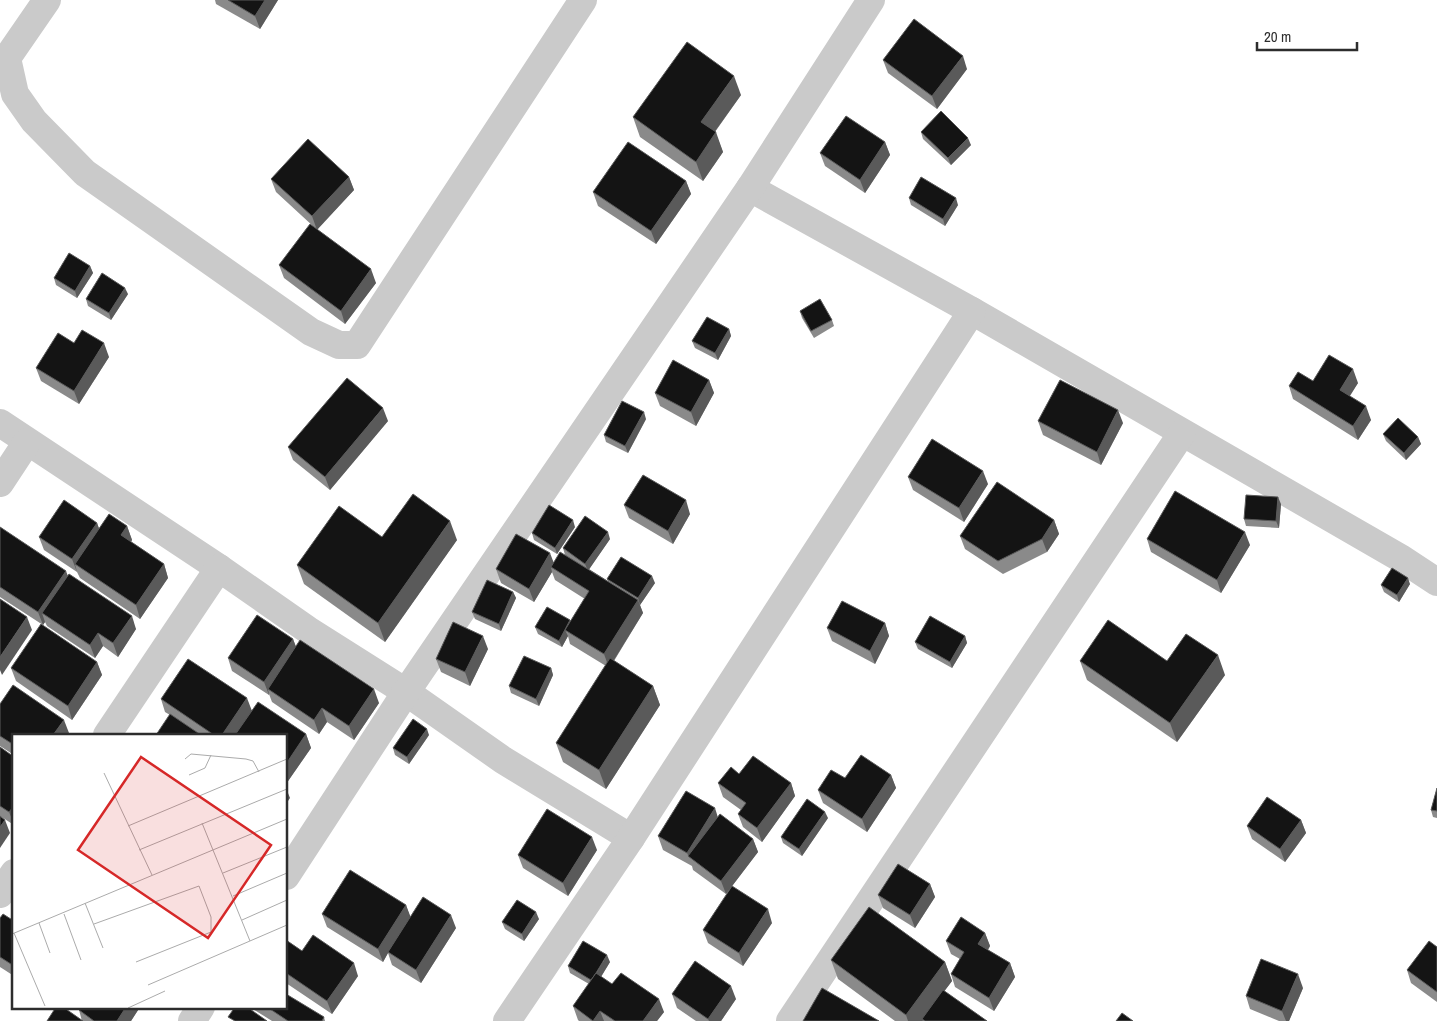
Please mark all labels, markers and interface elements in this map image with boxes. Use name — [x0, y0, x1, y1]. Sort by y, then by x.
scale bar — [1257, 20, 1357, 52]
text: 20 m — [1264, 26, 1291, 47]
inset map — [12, 734, 288, 1008]

